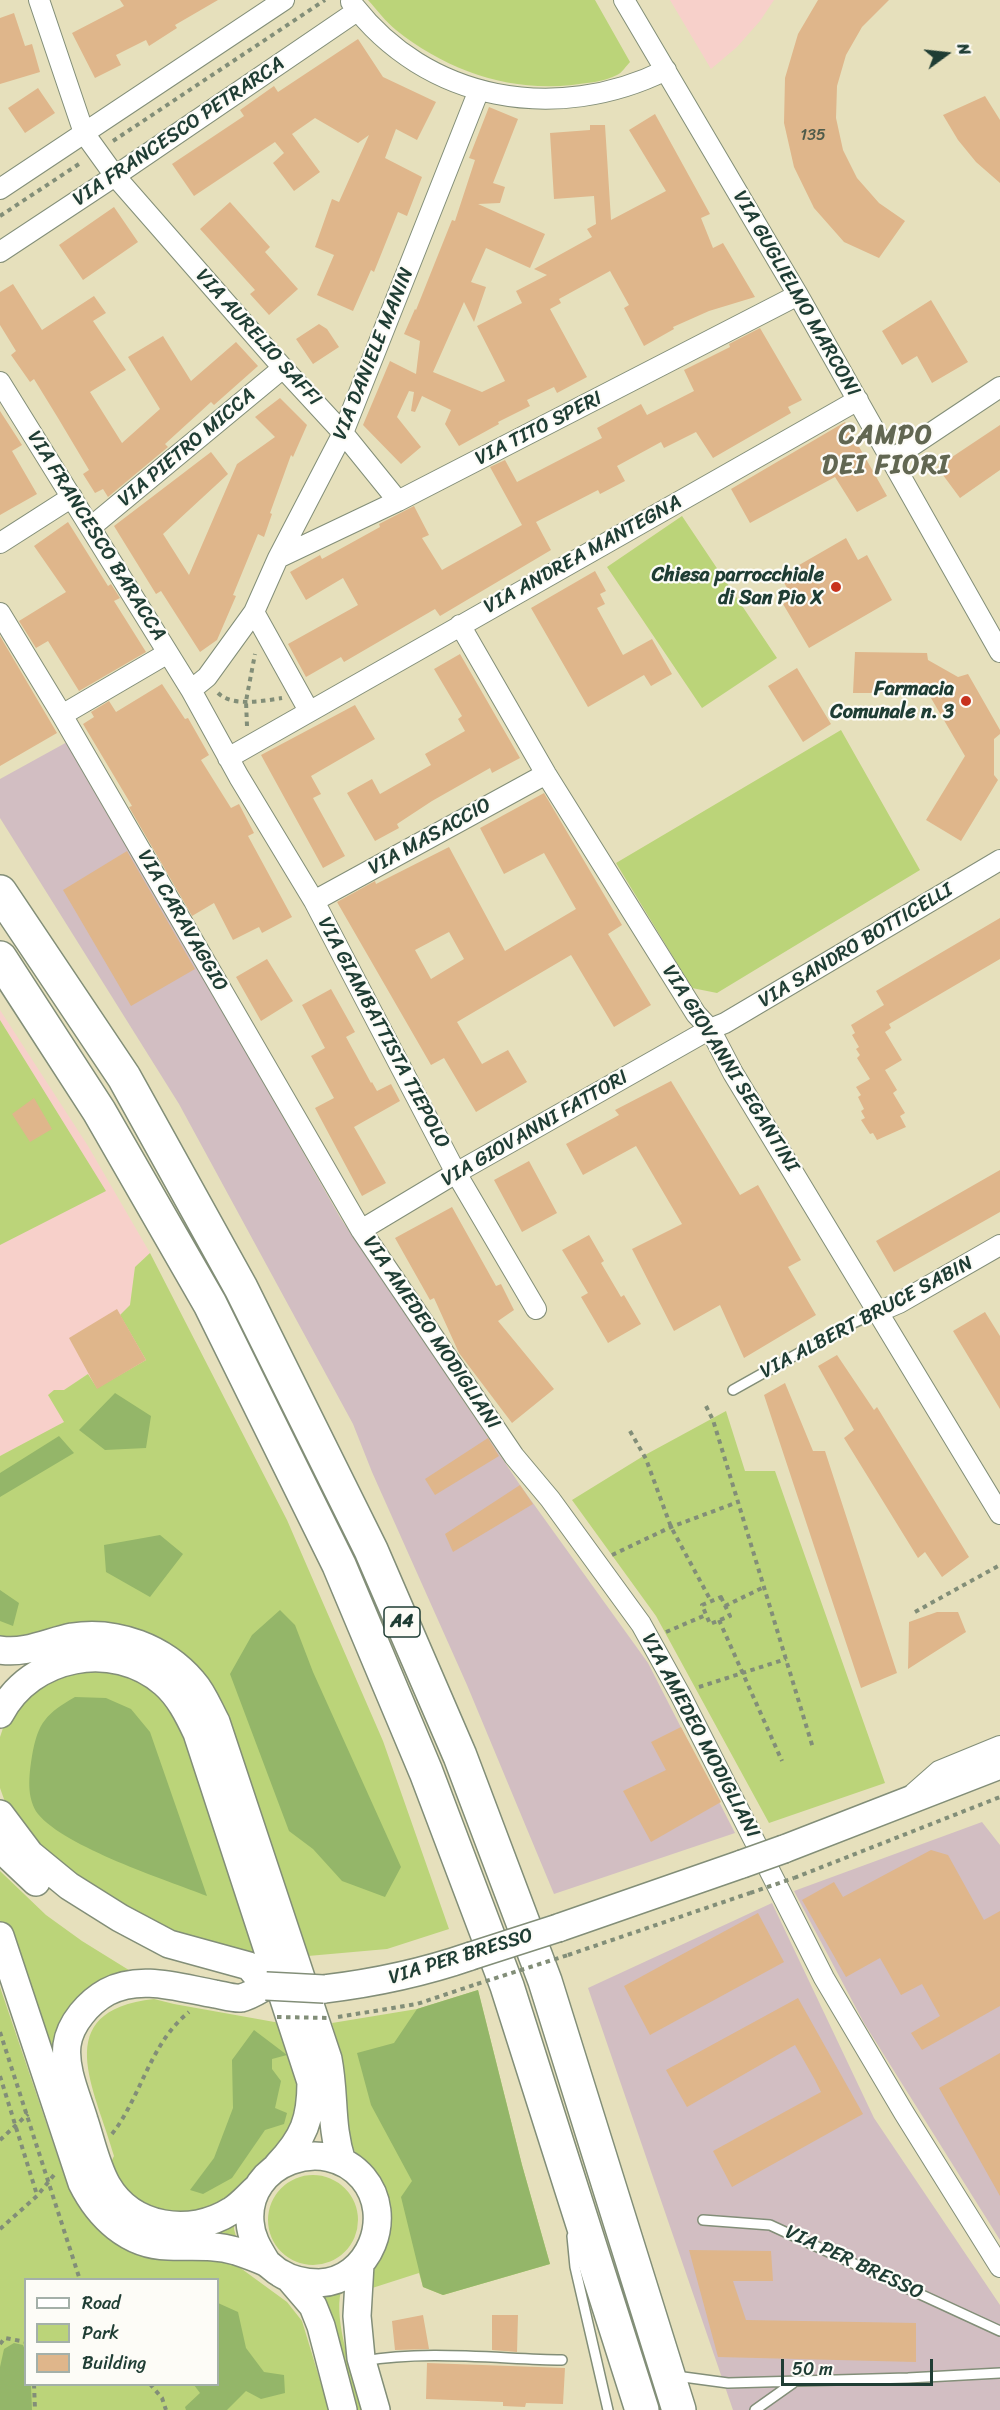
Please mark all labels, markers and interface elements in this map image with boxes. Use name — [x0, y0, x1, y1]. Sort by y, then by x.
north arrow — [916, 24, 976, 84]
text: N — [948, 40, 979, 58]
street label: VIA FRANCESCO PETRARCA — [69, 52, 289, 212]
house number: 135 — [800, 126, 826, 146]
street label: VIA GUGLIELMO MARCONI — [727, 187, 865, 401]
street label: VIA AURELIO SAFFI — [190, 264, 326, 412]
street label: VIA DANIELE MANIN — [328, 264, 420, 444]
street label: VIA PIETRO MICCA — [114, 384, 260, 512]
street label: VIA TITO SPERI — [471, 387, 607, 471]
district label: CAMPO DEI FIORI — [824, 420, 948, 482]
street label: VIA FRANCESCO BARACCA — [21, 427, 171, 645]
street label: VIA ANDREA MANTEGNA — [480, 491, 686, 619]
place label: Chiesa parrocchiale di San Pio X — [652, 564, 824, 611]
marker: Chiesa parrocchiale di San Pio X — [829, 580, 843, 594]
place label: Farmacia Comunale n. 3 — [830, 678, 954, 725]
marker: Farmacia Comunale n. 3 — [959, 694, 973, 708]
street label: VIA MASACCIO — [364, 793, 496, 881]
street label: VIA CARAVAGGIO — [132, 846, 232, 996]
street label: VIA SANDRO BOTTICELLI — [755, 878, 957, 1014]
street label: VIA GIAMBATTISTA TIEPOLO — [312, 913, 454, 1153]
street label: VIA GIOVANNI SEGANTINI — [656, 961, 804, 1177]
street label: VIA GIOVANNI FATTORI — [437, 1066, 633, 1192]
street label: VIA AMEDEO MODIGLIANI — [357, 1232, 505, 1434]
street label: VIA ALBERT BRUCE SABIN — [757, 1252, 977, 1384]
road number: A4 — [384, 1607, 420, 1637]
street label: VIA AMEDEO MODIGLIANI — [636, 1630, 764, 1842]
street label: VIA PER BRESSO — [386, 1924, 536, 1990]
street label: VIA PER BRESSO — [781, 2221, 927, 2305]
legend — [24, 2278, 219, 2386]
text: Road — [82, 2287, 121, 2319]
text: Park — [82, 2317, 119, 2349]
text: Building — [82, 2347, 146, 2379]
scale bar — [784, 2347, 936, 2385]
text: 50 m — [792, 2353, 833, 2385]

